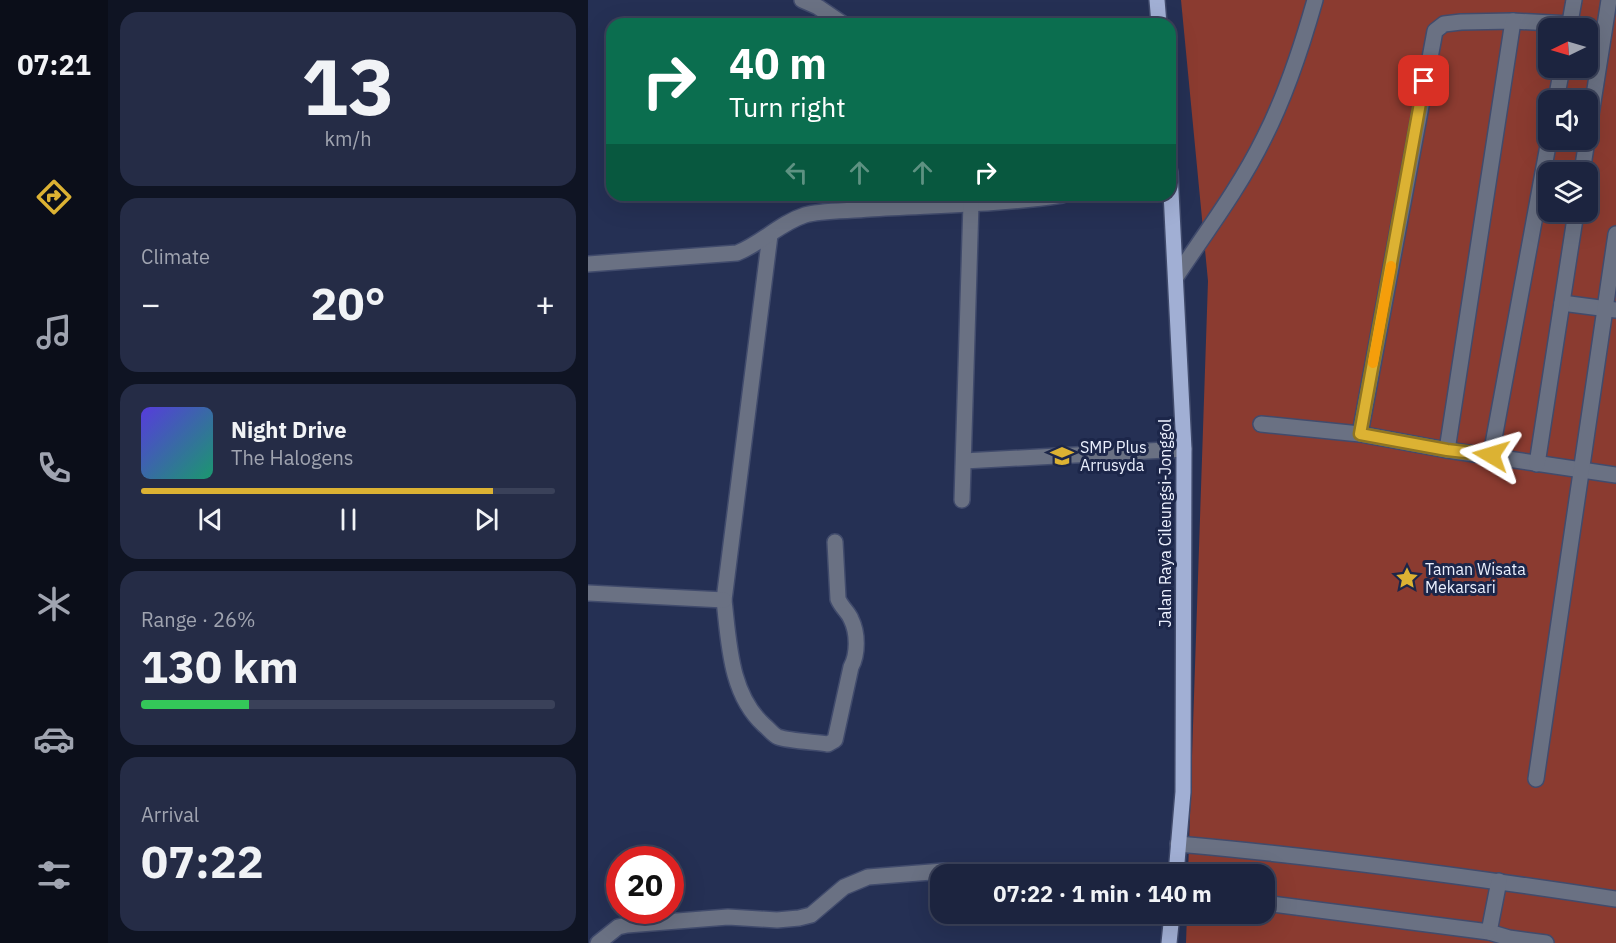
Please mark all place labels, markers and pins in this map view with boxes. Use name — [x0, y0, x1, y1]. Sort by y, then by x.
pin — [1398, 55, 1449, 106]
place label: SMP Plus Arrusyda — [1080, 437, 1147, 475]
school or university icon: SMP Plus Arrusyda — [1049, 443, 1075, 469]
place label: Taman Wisata Mekarsari — [1425, 559, 1526, 597]
place icon: Taman Wisata Mekarsari — [1394, 565, 1420, 591]

